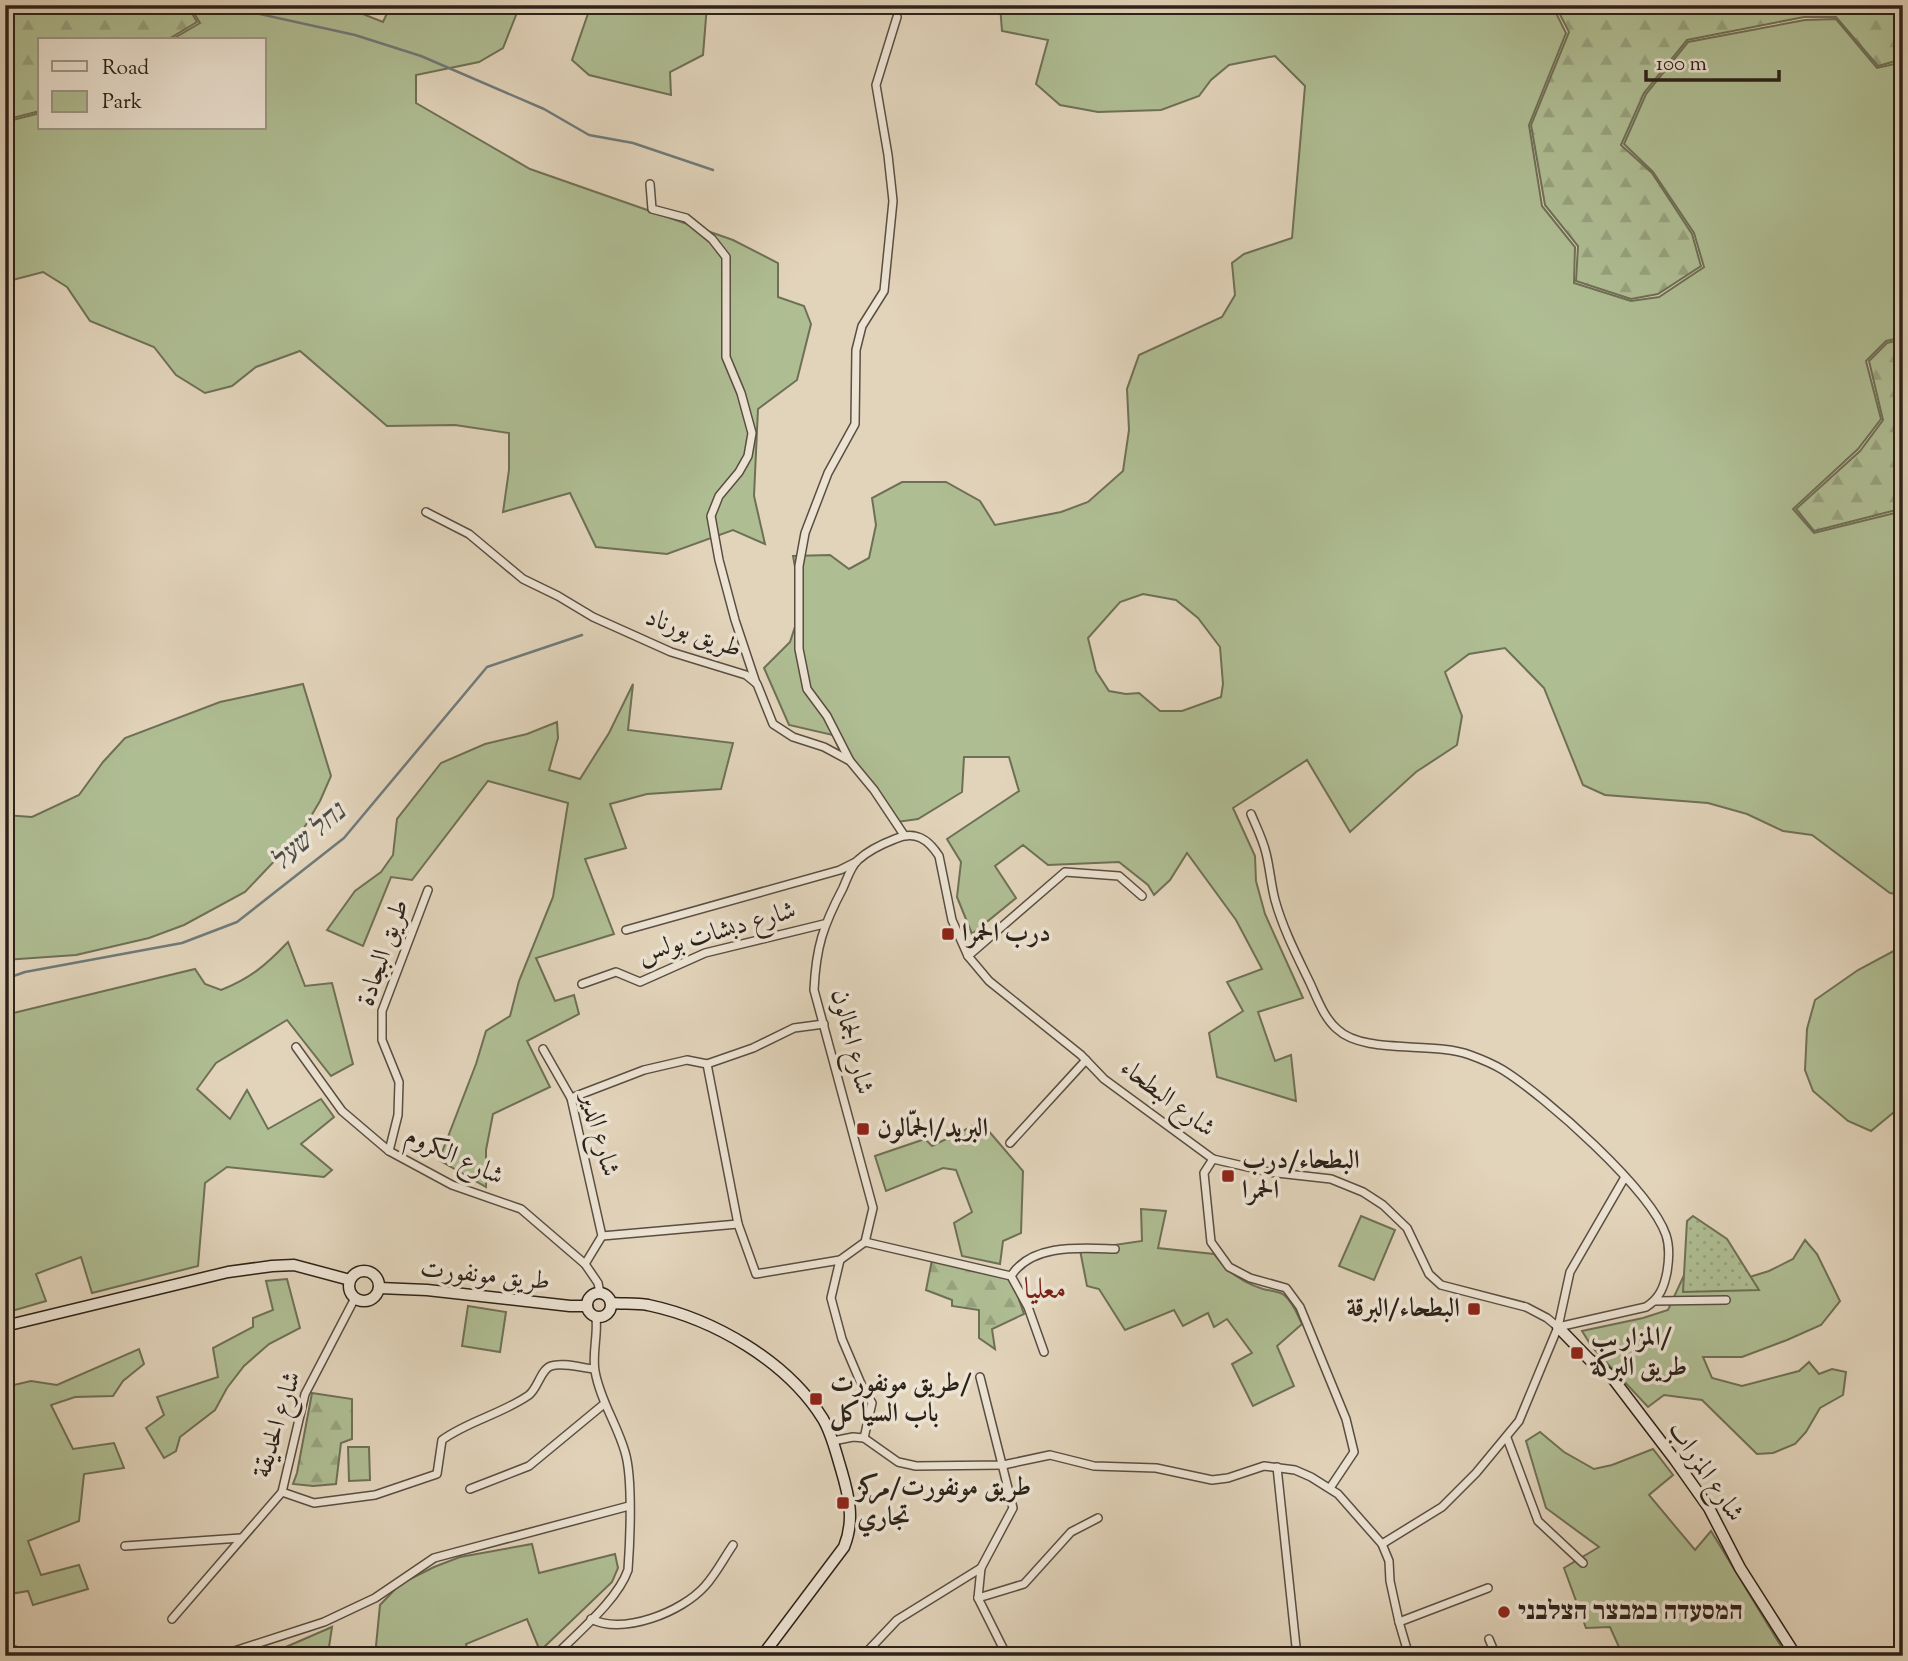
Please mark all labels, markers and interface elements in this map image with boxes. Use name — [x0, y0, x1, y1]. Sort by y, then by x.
legend — [38, 38, 266, 130]
scale bar — [1646, 38, 1778, 82]
text: 100 m — [1656, 50, 1707, 80]
text: Road — [102, 54, 149, 84]
text: Park — [102, 88, 143, 118]
street label: طريق بورناد — [640, 600, 746, 668]
water label: נחל שעל — [263, 792, 357, 882]
street label: شارع دبشات بولس — [634, 893, 801, 974]
street label: طريق البجادة — [348, 895, 420, 1011]
place label: درب الحمرا — [962, 916, 1051, 953]
marker: درب الحمرا — [940, 926, 956, 942]
street label: شارع الجمالون — [819, 985, 882, 1099]
street label: شارع البطحاء — [1111, 1051, 1223, 1148]
street label: شارع الدير — [568, 1086, 628, 1181]
place label: البريد/الجمّالون — [877, 1109, 988, 1148]
street label: شارع الكروم — [398, 1118, 509, 1198]
marker: البريد/الجمّالون — [855, 1121, 871, 1137]
place label: البطحاء/درب الحمرا — [1242, 1143, 1360, 1210]
marker: البطحاء/درب الحمرا — [1220, 1168, 1236, 1184]
street label: طريق مونفورت — [418, 1251, 552, 1301]
district label: معليا — [1024, 1269, 1066, 1312]
place label: البطحاء/البرقة — [1347, 1291, 1460, 1328]
marker: البطحاء/البرقة — [1466, 1301, 1482, 1317]
place label: المزاريب/ طريق البركة — [1589, 1320, 1687, 1387]
marker: المزاريب/ طريق البركة — [1569, 1345, 1585, 1361]
place label: طريق مونفورت/ باب السياكل — [830, 1366, 971, 1433]
street label: شارع الحديقة — [244, 1367, 313, 1483]
marker: طريق مونفورت/ باب السياكل — [808, 1391, 824, 1407]
street label: شارع المزراب — [1657, 1414, 1752, 1530]
place label: طريق مونفورت/مركز تجاري — [854, 1470, 1031, 1538]
marker: طريق مونفورت/مركز تجاري — [835, 1495, 851, 1511]
place label: המסעדה במבצר הצלבני — [1518, 1594, 1743, 1631]
marker: המסעדה במבצר הצלבני — [1496, 1604, 1512, 1620]

